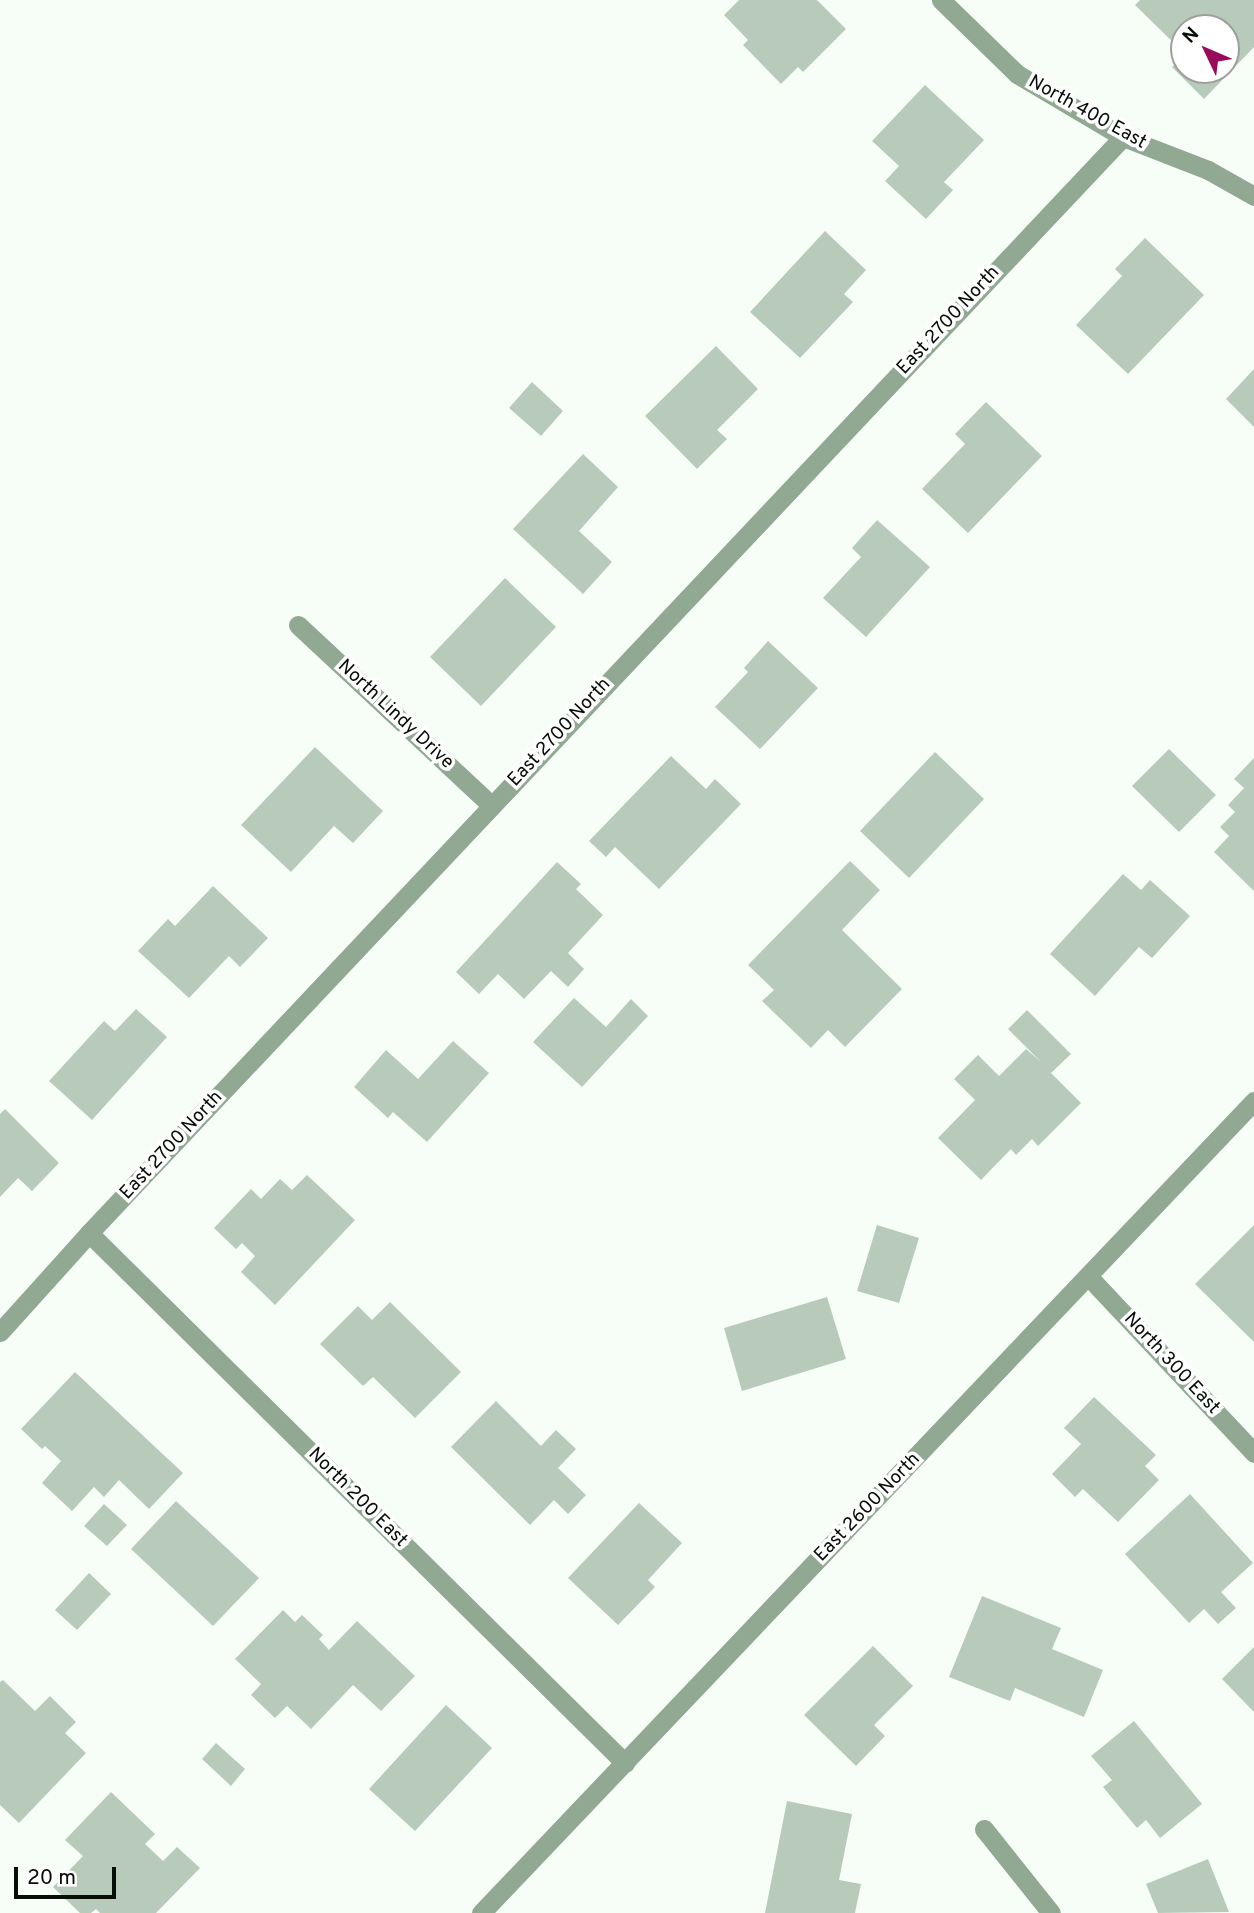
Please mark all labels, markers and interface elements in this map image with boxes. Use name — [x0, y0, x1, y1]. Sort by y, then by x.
north arrow — [1170, 14, 1240, 84]
text: N — [1178, 23, 1205, 49]
street label: North 400 East — [1024, 71, 1150, 155]
street label: East 2700 North — [893, 262, 1005, 380]
street label: North Lindy Drive — [332, 655, 458, 775]
street label: East 2700 North — [504, 674, 616, 792]
street label: East 2700 North — [116, 1087, 228, 1205]
street label: North 300 East — [1118, 1308, 1224, 1420]
street label: North 200 East — [303, 1444, 411, 1552]
street label: East 2600 North — [810, 1449, 926, 1567]
scale bar — [18, 1854, 119, 1898]
text: 20 m — [27, 1865, 76, 1892]

